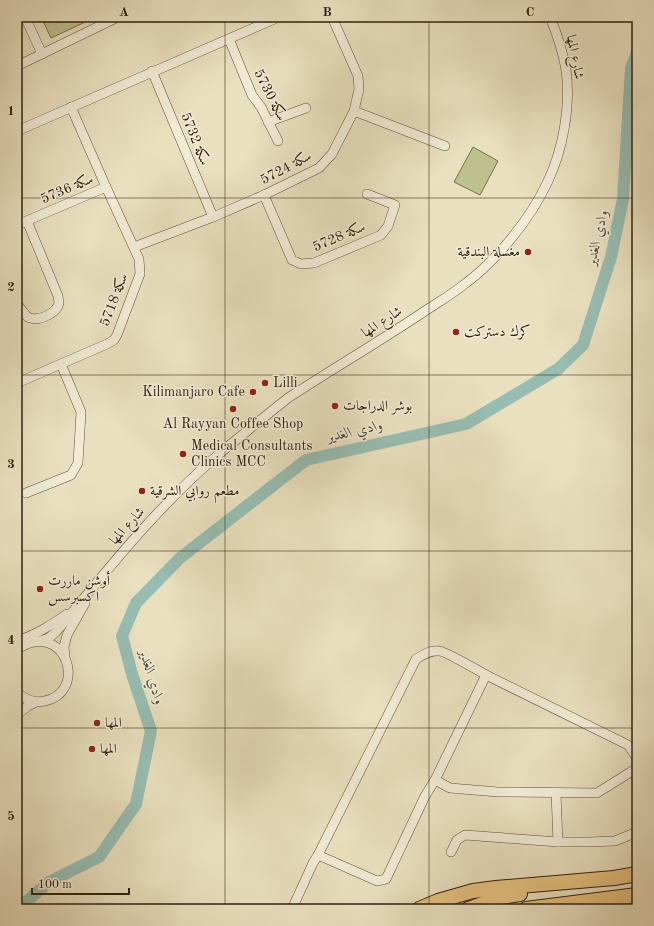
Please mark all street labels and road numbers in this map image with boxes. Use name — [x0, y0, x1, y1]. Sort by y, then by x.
street label: شارع المها — [560, 34, 586, 81]
street label: سكة 5730 — [251, 67, 290, 123]
street label: سكة 5732 — [178, 110, 213, 167]
street label: سكة 5724 — [258, 148, 314, 187]
street label: سكة 5736 — [38, 171, 95, 206]
street label: سكة 5728 — [310, 219, 367, 254]
street label: سكة 5718 — [97, 271, 131, 328]
street label: شارع المها — [359, 304, 407, 343]
street label: شارع المها — [107, 505, 150, 550]

